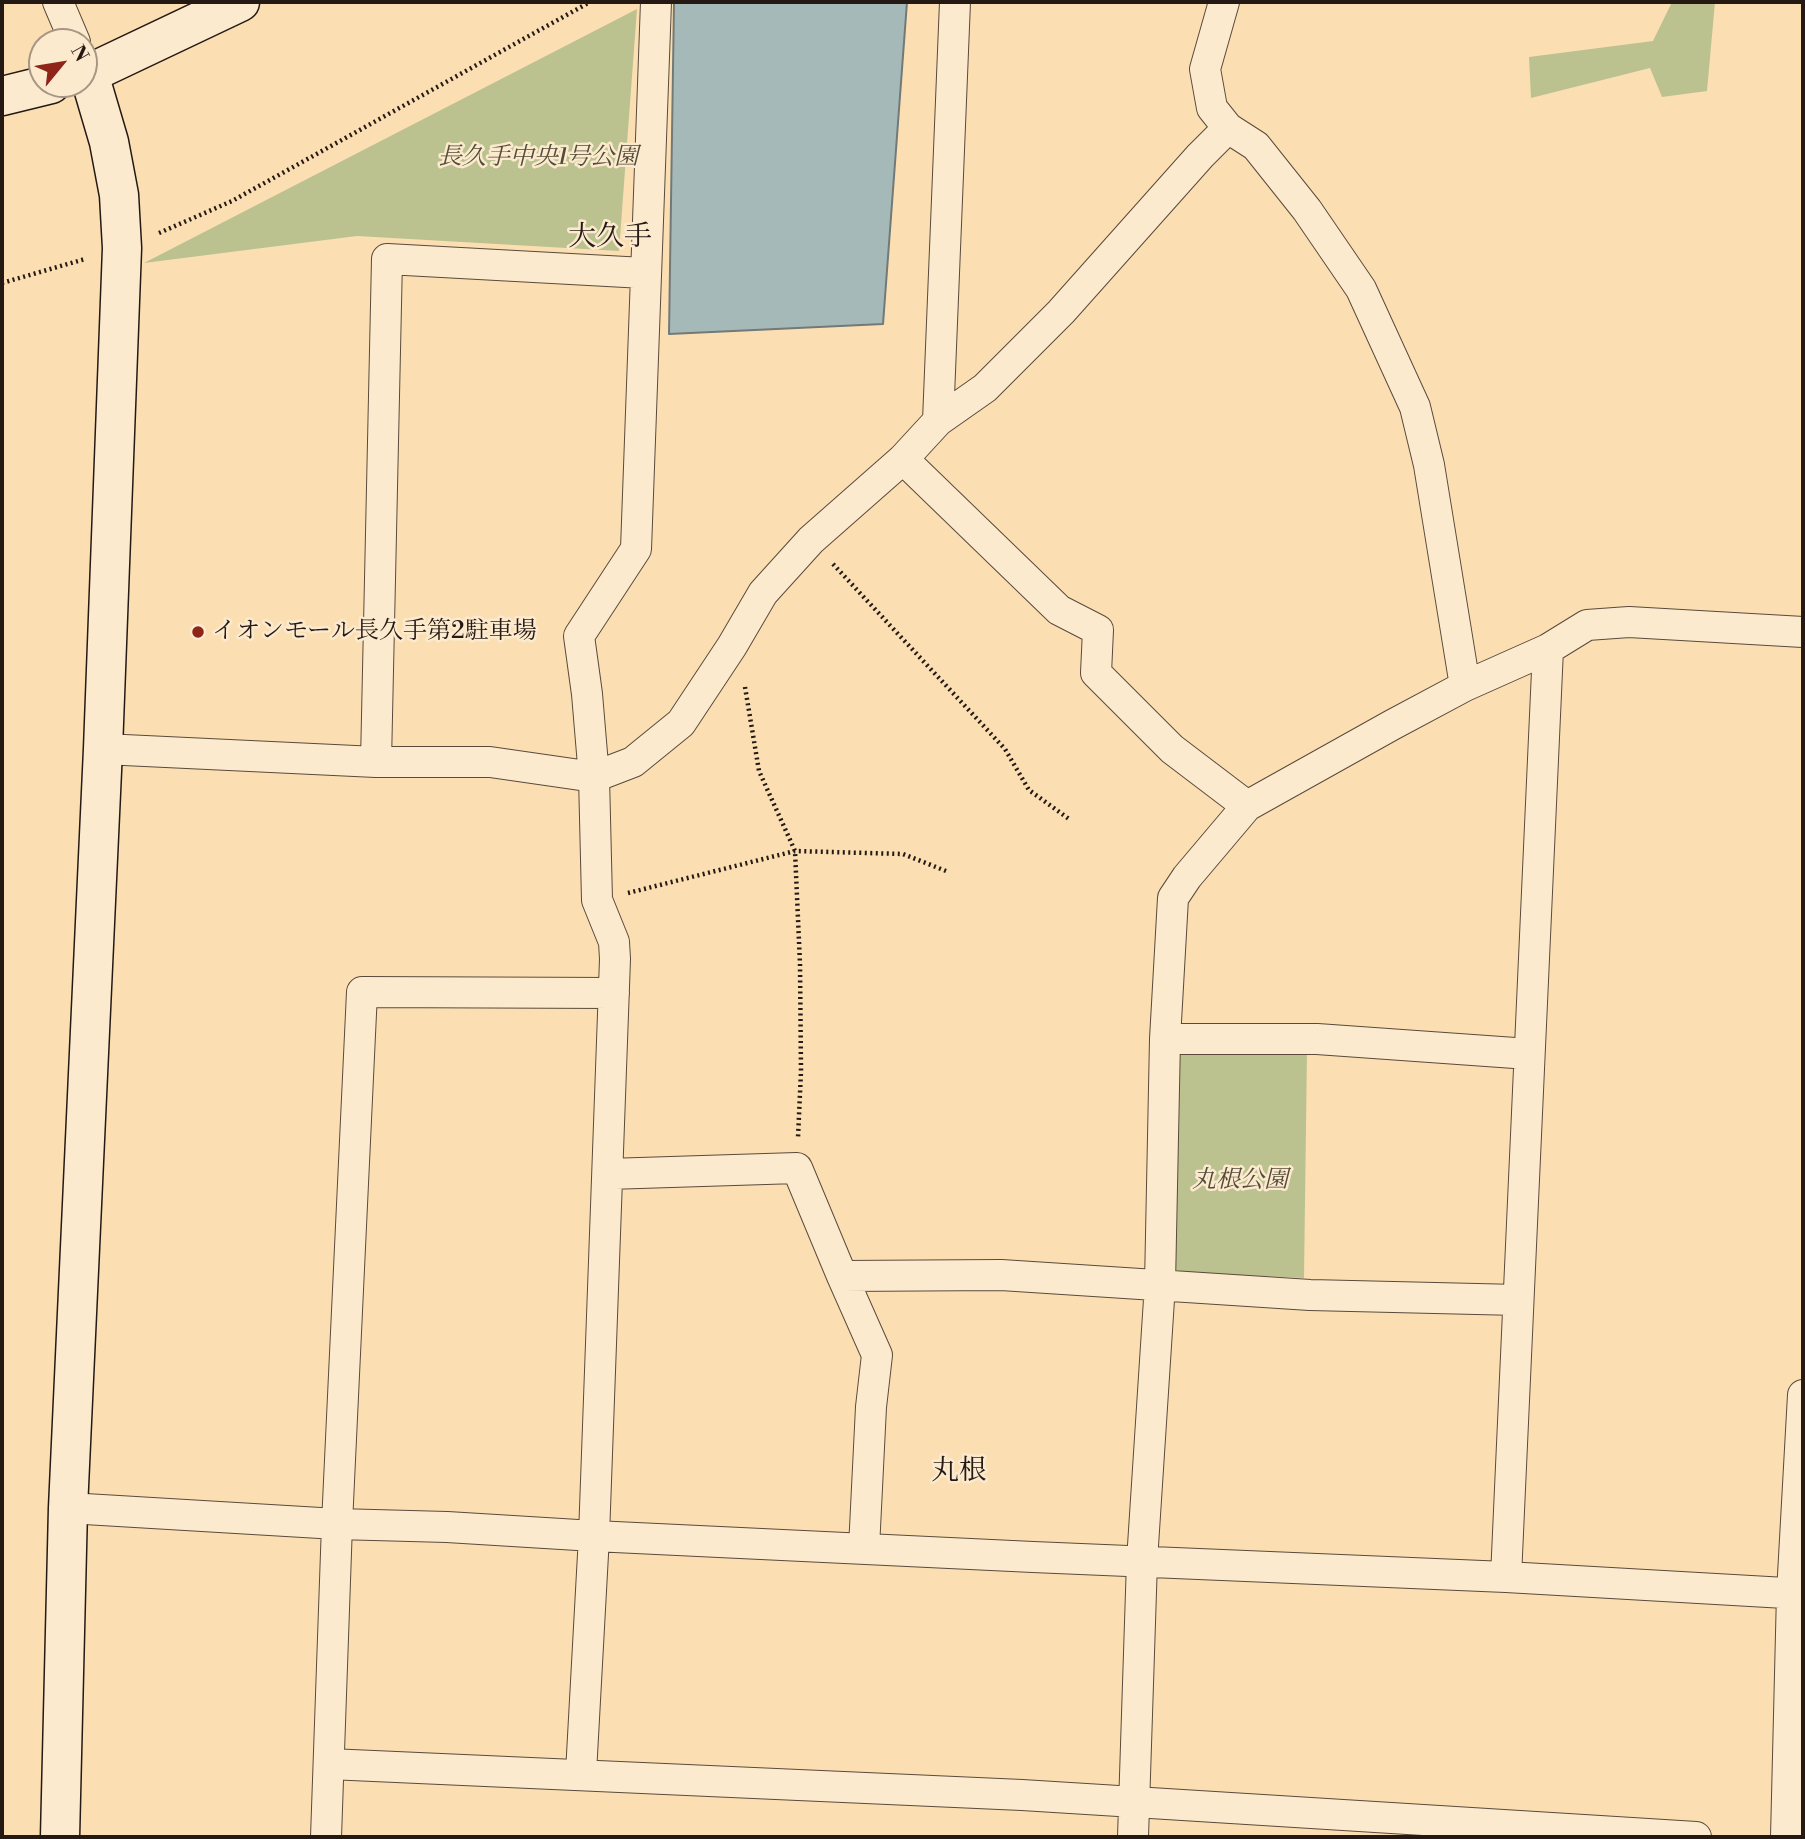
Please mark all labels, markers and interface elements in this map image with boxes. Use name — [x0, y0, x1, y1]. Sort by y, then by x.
north arrow — [28, 28, 98, 98]
text: N — [65, 41, 94, 66]
park label: 長久手中央1号公園 — [438, 144, 638, 172]
district label: 大久手 — [568, 221, 652, 255]
place label: イオンモール長久手第2駐車場 — [212, 618, 537, 646]
marker: イオンモール長久手第2駐車場 — [190, 624, 206, 640]
park label: 丸根公園 — [1192, 1167, 1288, 1195]
district label: 丸根 — [931, 1455, 987, 1489]

